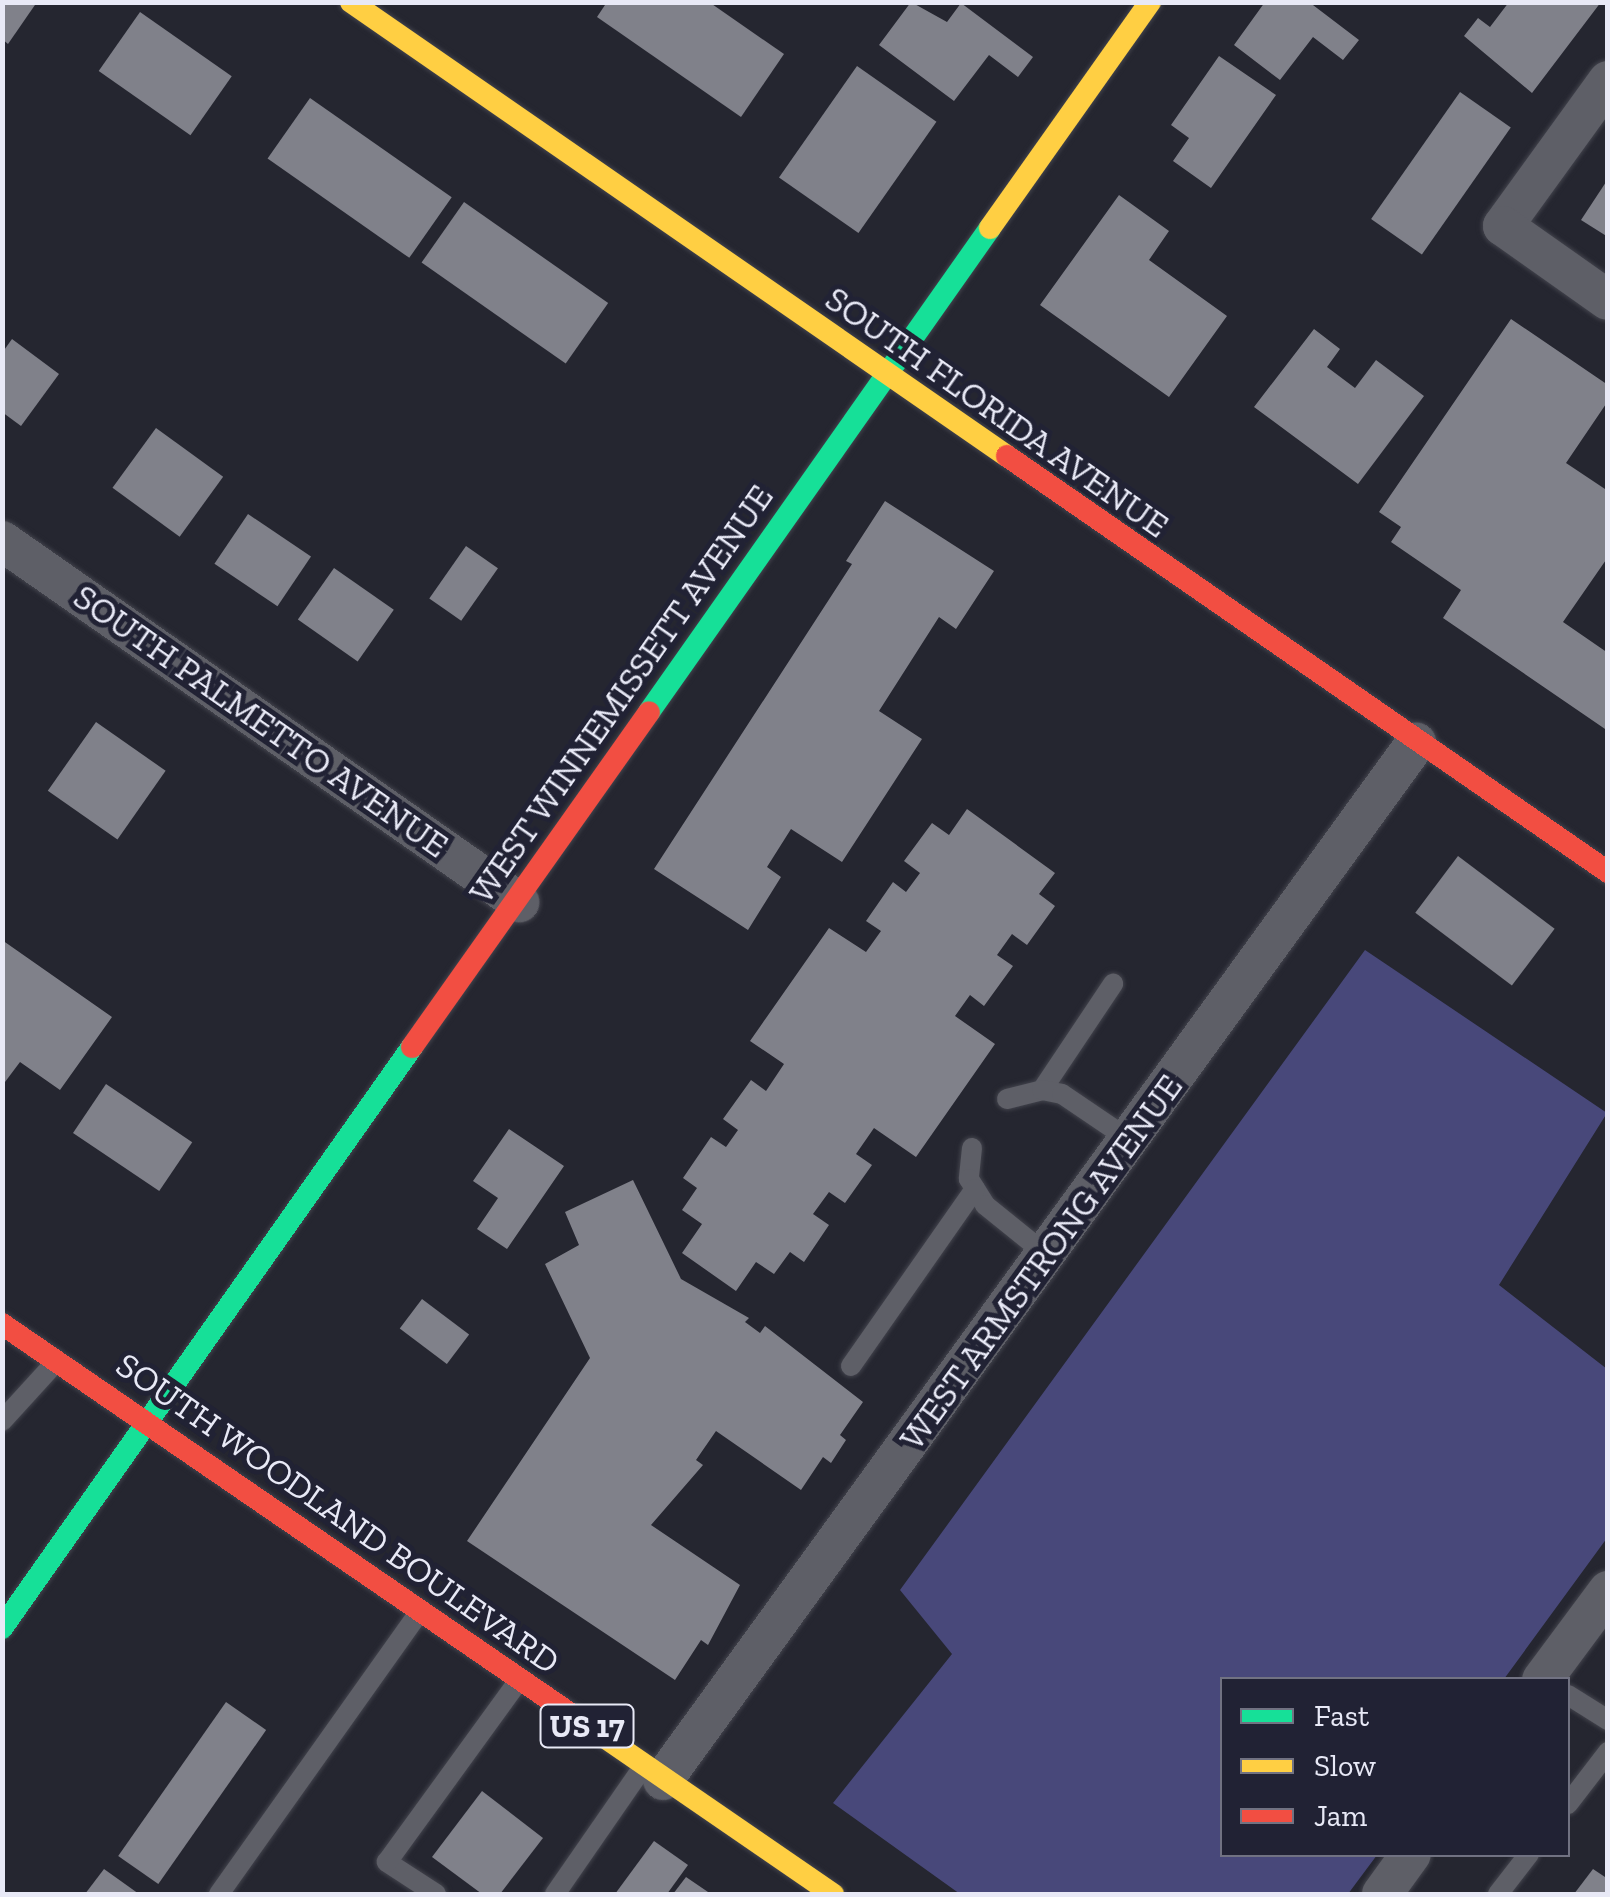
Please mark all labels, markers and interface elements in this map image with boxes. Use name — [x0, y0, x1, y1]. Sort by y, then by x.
street label: SOUTH FLORIDA AVENUE — [817, 277, 1177, 547]
street label: WEST WINNEMISSETT AVENUE — [459, 475, 783, 913]
street label: SOUTH PALMETTO AVENUE — [65, 575, 457, 867]
street label: WEST ARMSTRONG AVENUE — [890, 1065, 1192, 1459]
street label: SOUTH WOODLAND BOULEVARD — [108, 1343, 568, 1683]
legend — [1220, 1677, 1570, 1857]
text: Fast — [1314, 1698, 1369, 1734]
road number: US 17 — [540, 1699, 634, 1753]
text: Slow — [1314, 1748, 1376, 1784]
text: Jam — [1314, 1798, 1367, 1834]

